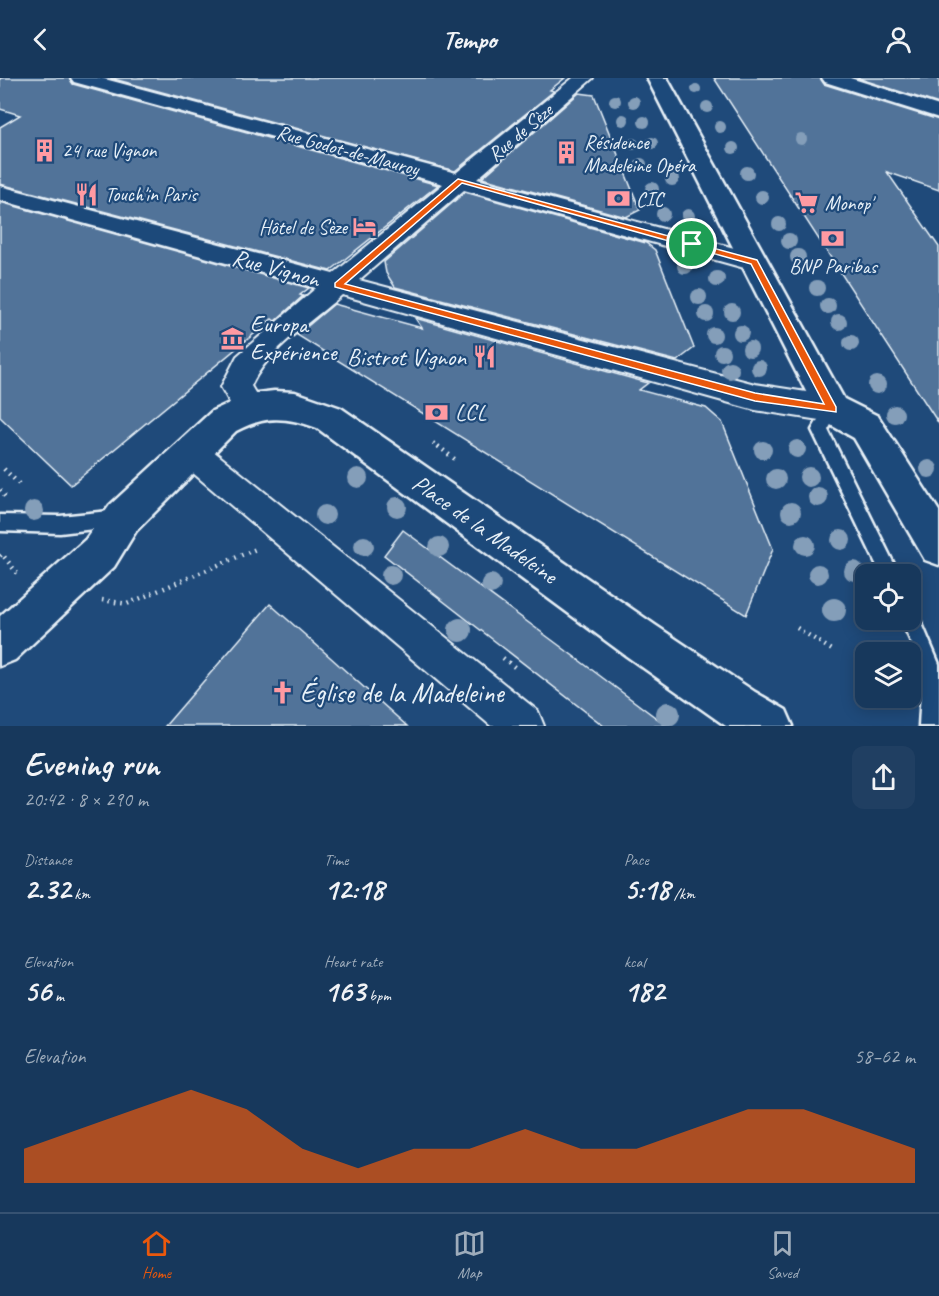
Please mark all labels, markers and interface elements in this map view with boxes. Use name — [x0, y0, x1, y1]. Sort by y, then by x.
text: Tempo — [442, 22, 497, 56]
icon: back — [24, 23, 57, 56]
icon: person — [882, 23, 915, 56]
street label: Rue de Sèze — [483, 97, 559, 167]
street label: Rue Godot-de-Mauroy — [274, 119, 423, 182]
place label: Résidence Madeleine Opéra — [584, 130, 697, 178]
building icon: 24 rue Vignon — [31, 137, 57, 163]
place label: 24 rue Vignon — [62, 138, 157, 163]
building icon: Résidence Madeleine Opéra — [553, 140, 579, 166]
restaurant icon: Touch'in Paris — [74, 181, 100, 207]
place label: Touch'in Paris — [105, 182, 199, 207]
bank icon: CIC — [605, 186, 631, 212]
place label: CIC — [636, 187, 665, 212]
supermarket icon: Monop' — [794, 190, 820, 216]
place label: Monop' — [825, 191, 876, 216]
hotel icon: Hôtel de Sèze — [352, 214, 378, 240]
place label: Hôtel de Sèze — [259, 215, 348, 240]
pin — [666, 218, 717, 269]
bank icon: BNP Paribas — [820, 226, 846, 252]
icon: arrive — [675, 227, 708, 260]
street label: Rue Vignon — [229, 242, 324, 294]
place label: BNP Paribas — [789, 254, 879, 279]
place label: Europa Expérience — [250, 309, 339, 367]
museum icon: Europa Expérience — [219, 325, 245, 351]
place label: Bistrot Vignon — [347, 342, 467, 372]
restaurant icon: Bistrot Vignon — [471, 344, 497, 370]
place label: LCL — [455, 397, 487, 427]
bank icon: LCL — [424, 399, 450, 425]
street label: Place de la Madeleine — [407, 468, 565, 591]
map controls — [855, 564, 921, 708]
button: locate — [855, 564, 921, 630]
button: layers — [855, 642, 921, 708]
place label: Église de la Madeleine — [300, 675, 505, 710]
church icon: Église de la Madeleine — [269, 679, 295, 705]
text: Evening run — [24, 743, 159, 785]
button: share — [852, 746, 915, 809]
text: 20:42 · 8 × 290 m — [24, 787, 148, 812]
text: Distance — [24, 850, 72, 870]
text: Time — [324, 850, 348, 870]
text: Pace — [624, 850, 649, 870]
text: 2.32 — [24, 870, 70, 908]
text: 12:18 — [324, 870, 384, 908]
text: 5:18 — [624, 870, 670, 908]
text: km — [70, 884, 90, 904]
text: /km — [670, 884, 695, 904]
text: Elevation — [24, 952, 73, 972]
text: Heart rate — [324, 952, 382, 972]
text: kcal — [624, 952, 645, 972]
text: 56 — [24, 972, 51, 1010]
text: 163 — [324, 972, 365, 1010]
text: 182 — [624, 972, 665, 1010]
text: m — [51, 986, 64, 1006]
text: bpm — [365, 986, 391, 1006]
text: Elevation — [24, 1044, 86, 1069]
text: 58–62 m — [854, 1044, 915, 1069]
tab: Home — [140, 1227, 173, 1283]
tab: Map — [453, 1227, 486, 1283]
tab: Saved — [766, 1227, 799, 1283]

